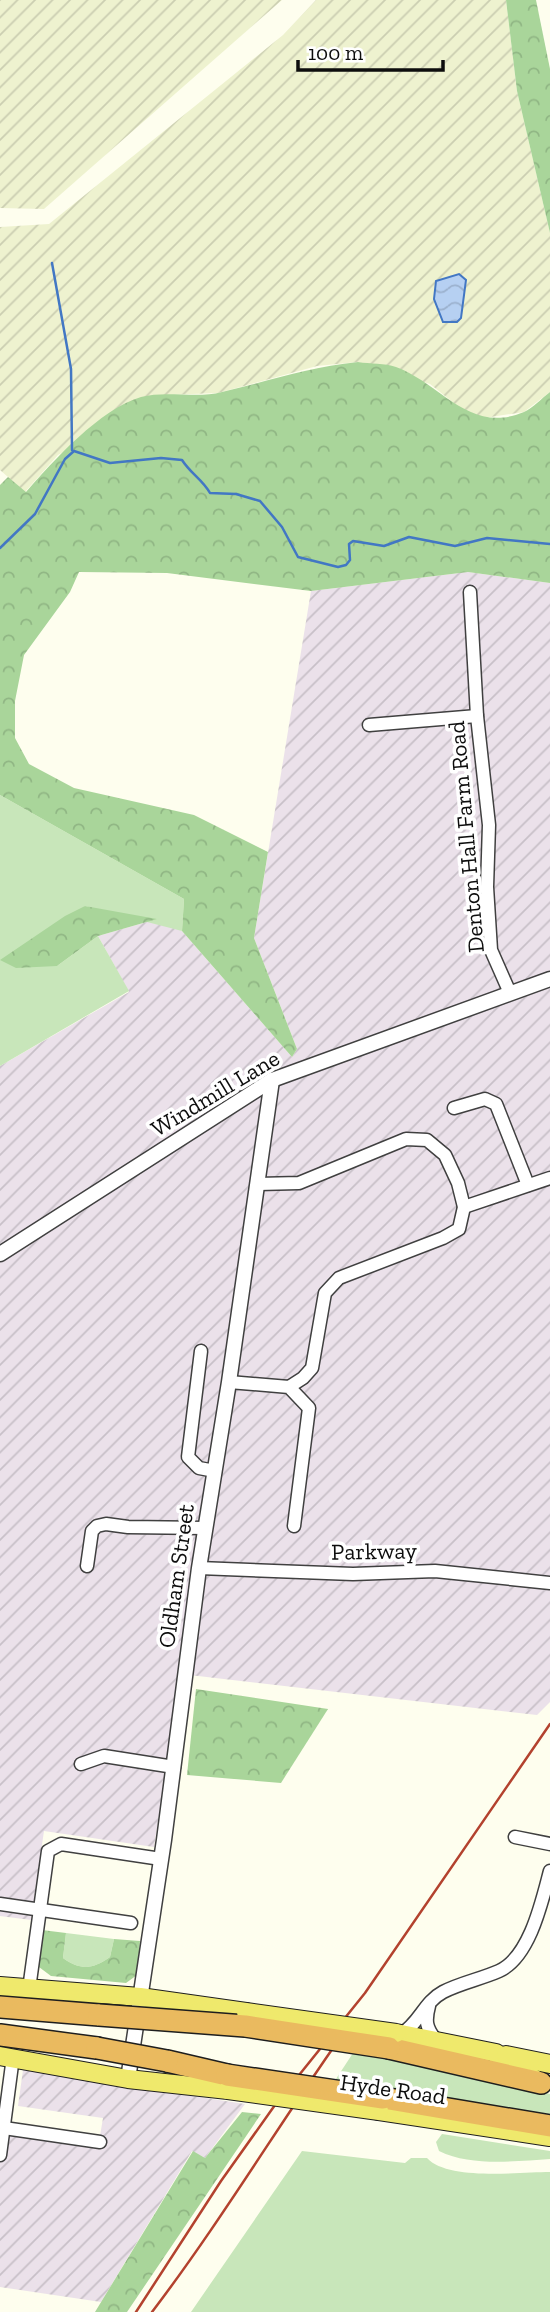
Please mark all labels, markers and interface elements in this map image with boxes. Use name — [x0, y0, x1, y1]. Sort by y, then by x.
scale bar — [298, 28, 443, 72]
text: 100 m — [308, 40, 363, 65]
street label: Denton Hall Farm Road — [442, 720, 490, 954]
street label: Windmill Lane — [146, 1044, 284, 1142]
street label: Oldham Street — [152, 1502, 200, 1650]
street label: Parkway — [331, 1536, 417, 1566]
street label: Hyde Road — [339, 2068, 448, 2110]

